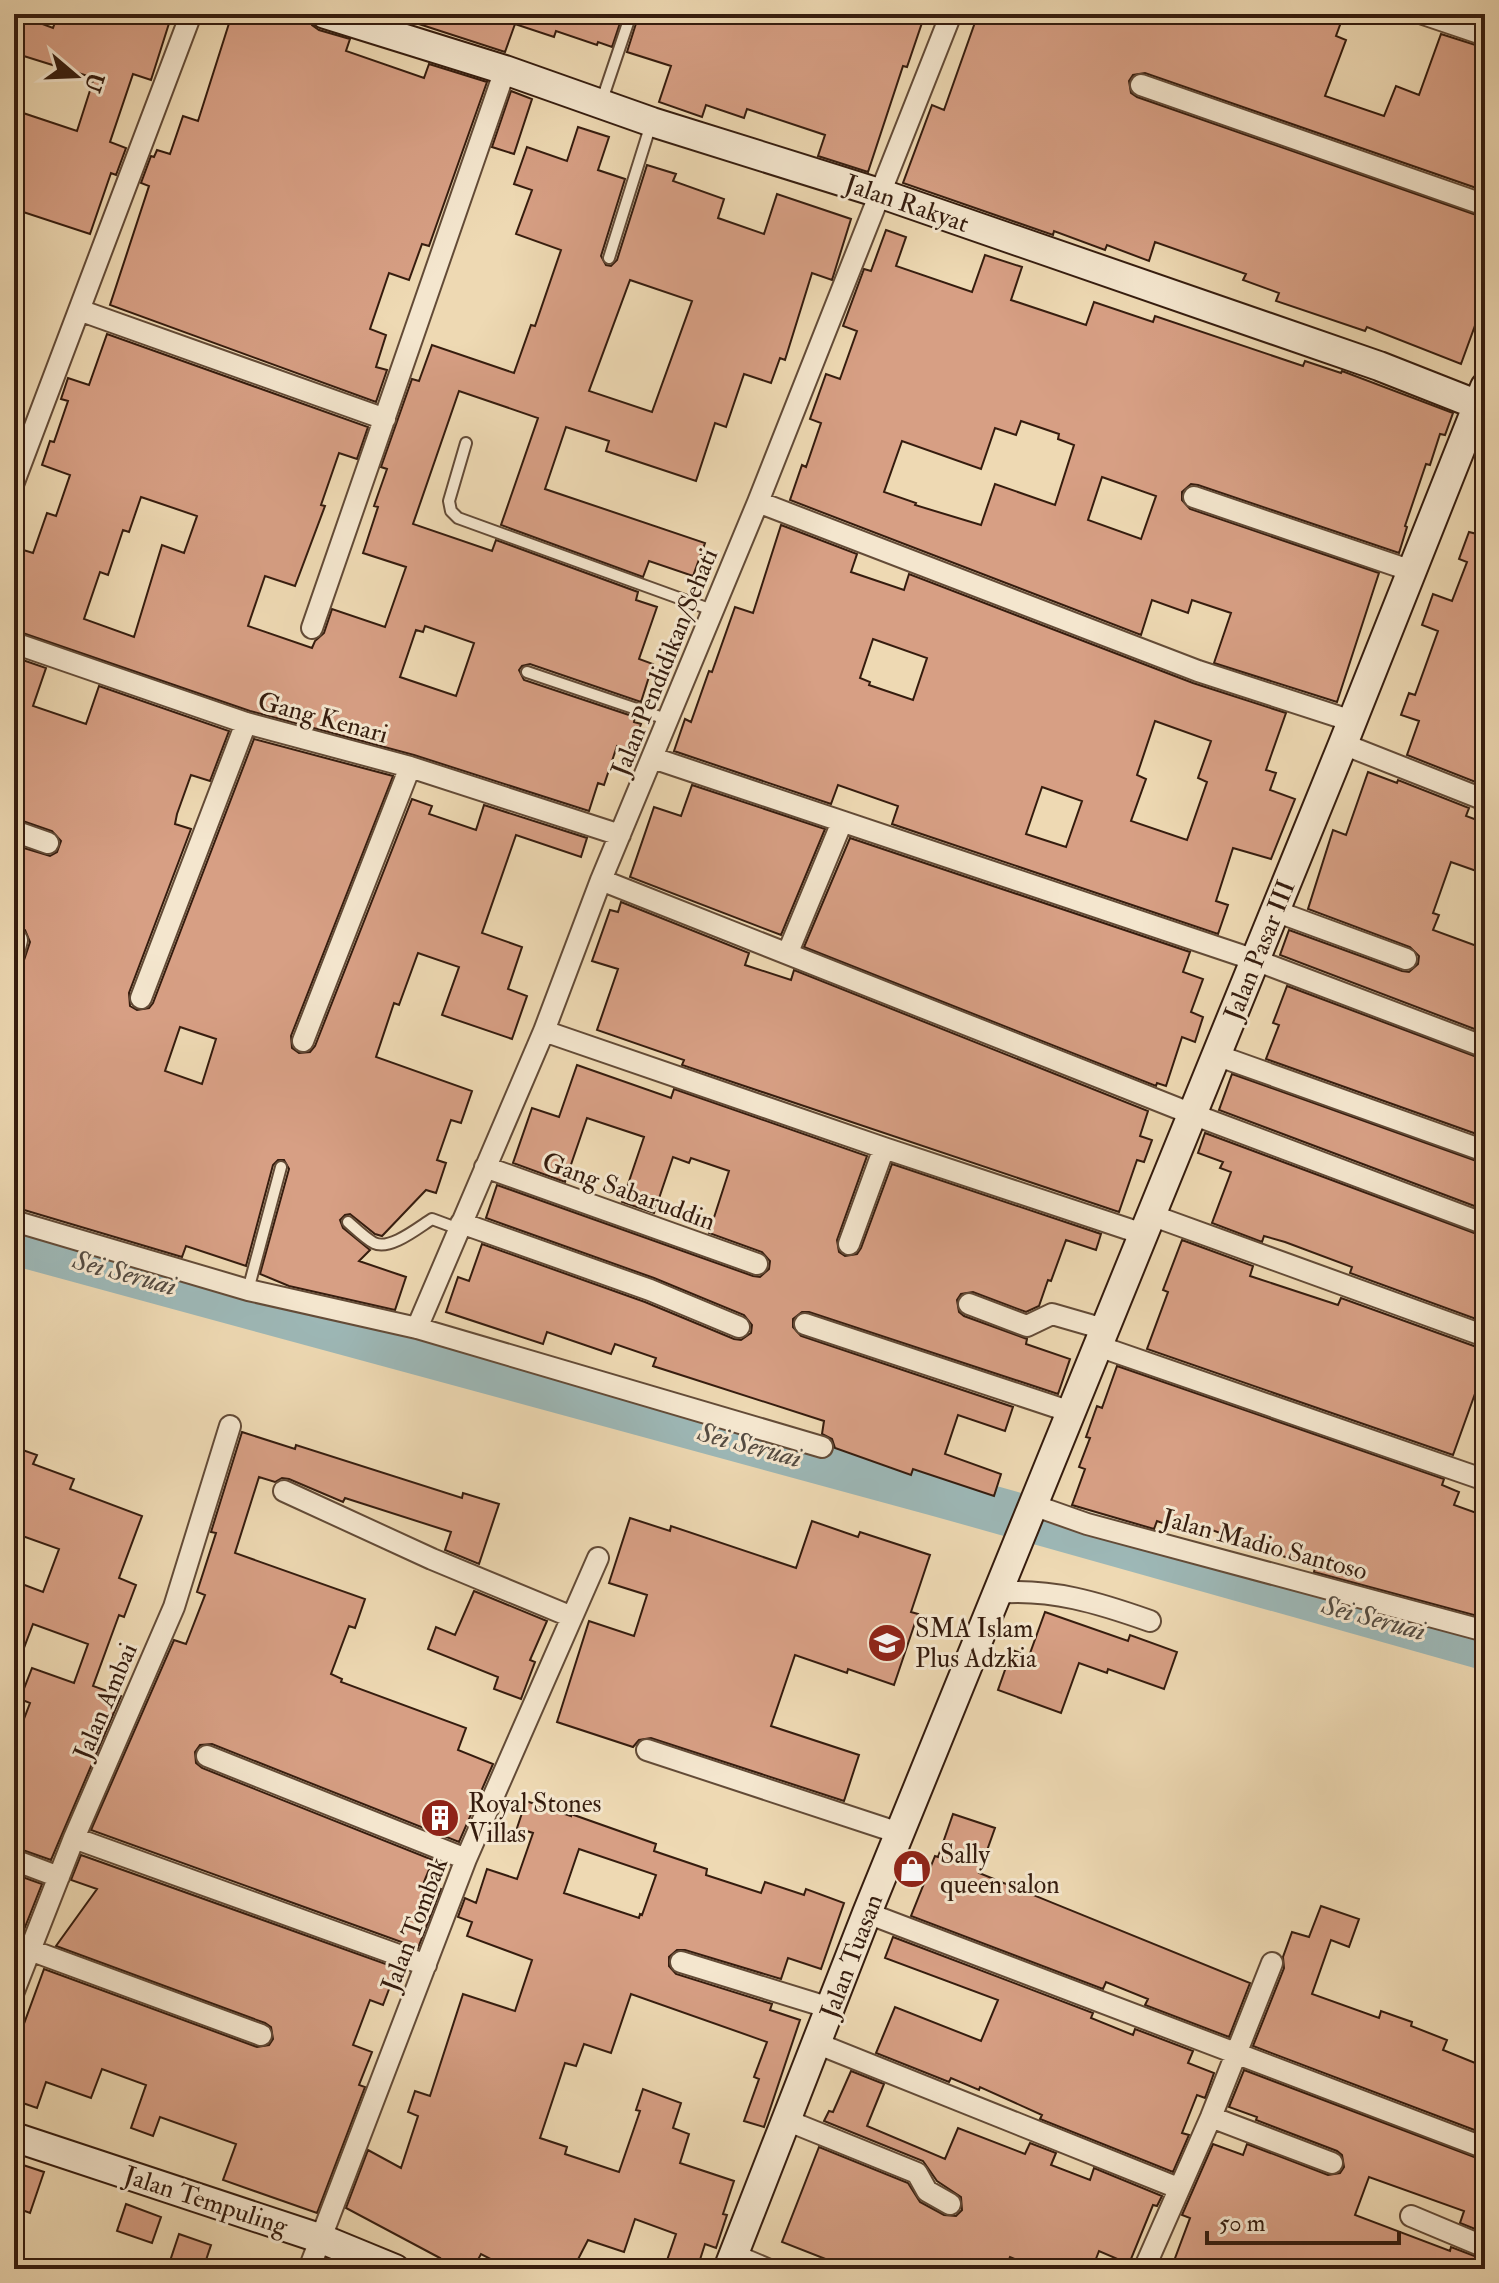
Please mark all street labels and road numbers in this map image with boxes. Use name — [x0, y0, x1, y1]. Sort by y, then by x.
street label: Jalan Rakyat — [839, 167, 973, 240]
street label: Jalan Pendidikan/Sehati — [604, 544, 725, 782]
street label: Gang Kenari — [254, 685, 391, 751]
street label: Jalan Pasar III — [1217, 876, 1303, 1026]
street label: Gang Sabaruddin — [538, 1146, 720, 1238]
street label: Jalan Madio Santoso — [1158, 1502, 1371, 1588]
street label: Jalan Ambai — [67, 1638, 145, 1766]
street label: Jalan Tombak — [374, 1852, 455, 1997]
street label: Jalan Tuasan — [813, 1890, 890, 2024]
street label: Jalan Tempuling — [119, 2159, 293, 2244]

